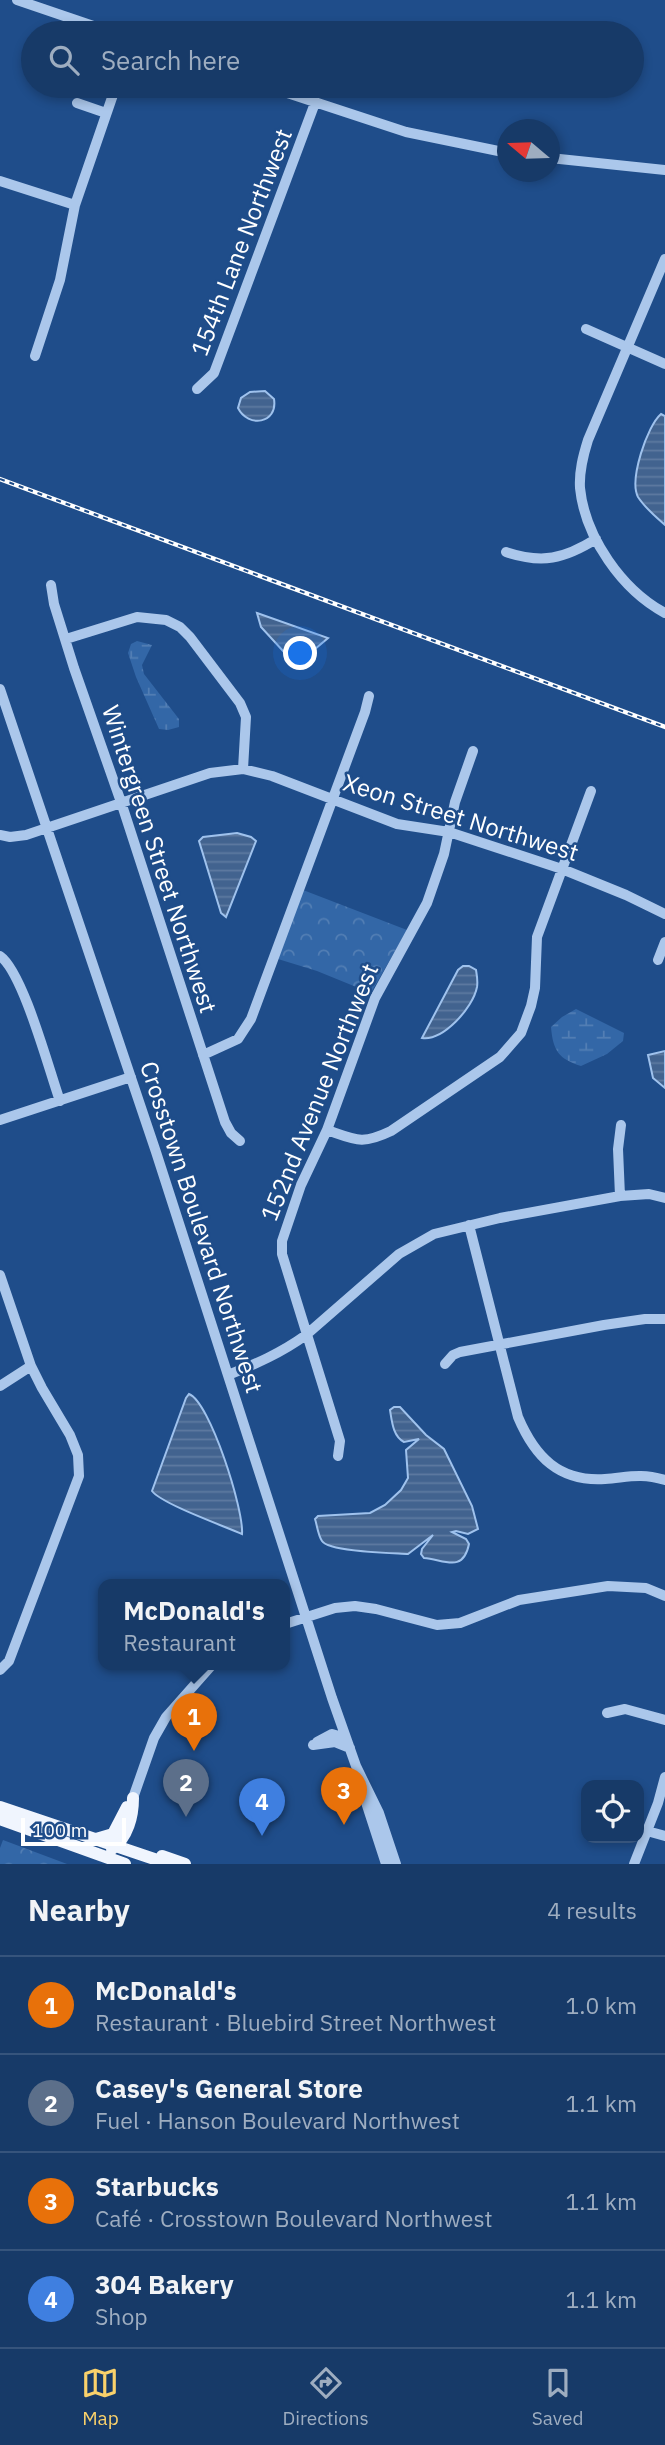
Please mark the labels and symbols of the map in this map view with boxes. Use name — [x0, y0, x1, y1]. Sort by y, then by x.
north arrow — [497, 119, 560, 182]
street label: 154th Lane Northwest — [183, 124, 299, 360]
your location — [283, 636, 317, 670]
street label: Wintergreen Street Northwest — [95, 701, 225, 1017]
street label: Xeon Street Northwest — [339, 766, 583, 868]
street label: 152nd Avenue Northwest — [253, 959, 385, 1225]
street label: Crosstown Boulevard Northwest — [133, 1057, 271, 1397]
pin: 1 — [171, 1693, 217, 1751]
pin: 2 — [163, 1759, 209, 1817]
pin: 3 — [321, 1767, 367, 1825]
pin: 4 — [239, 1778, 285, 1836]
scale bar — [21, 1815, 126, 1847]

